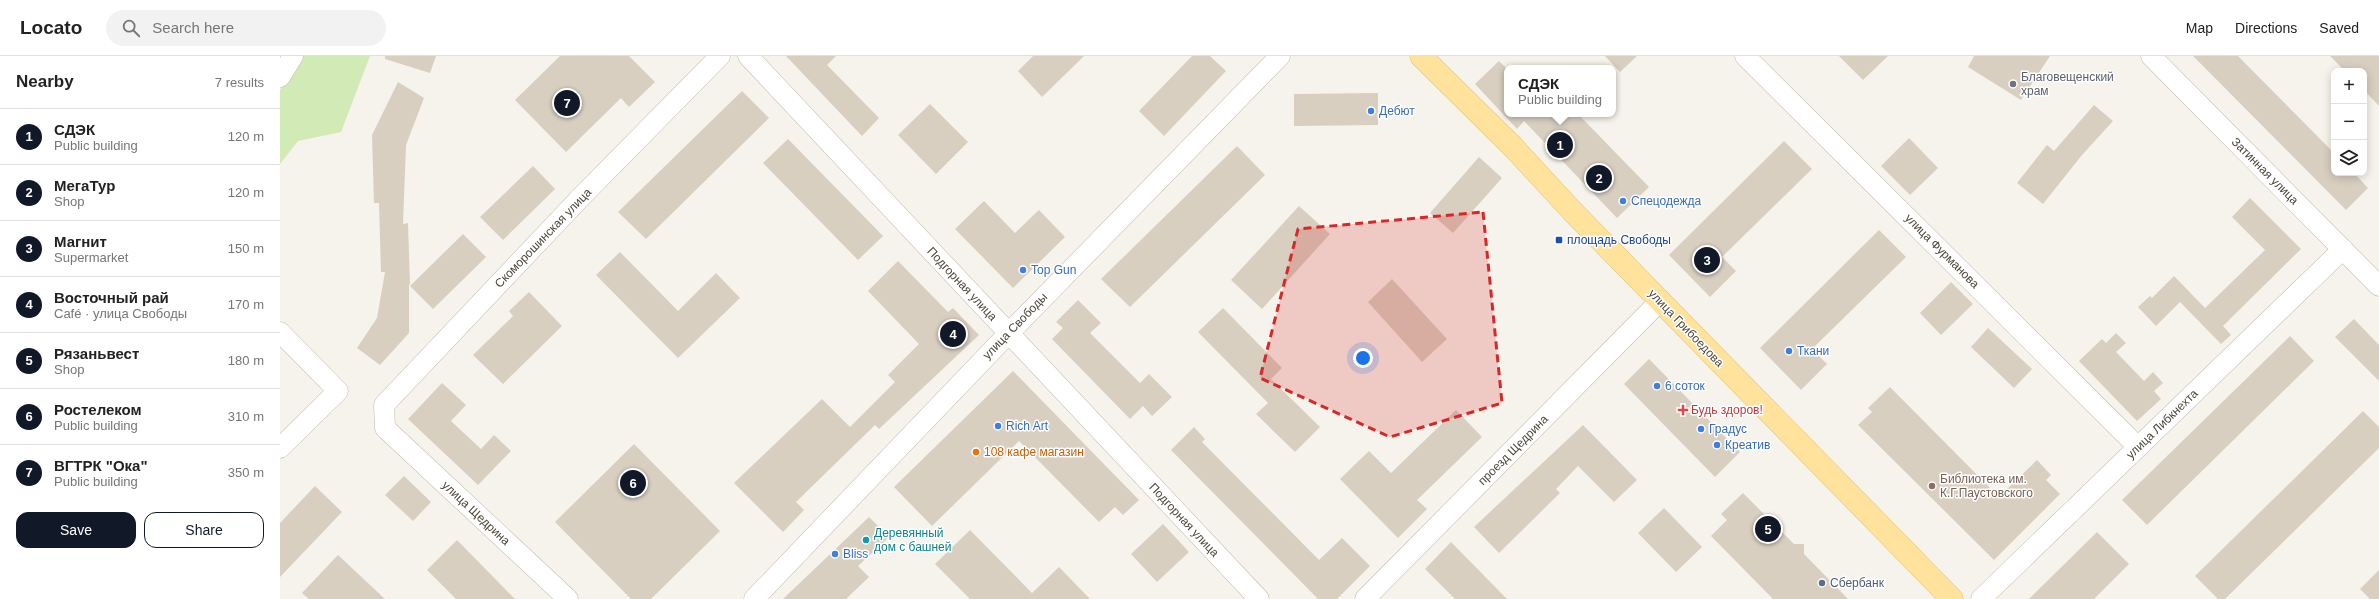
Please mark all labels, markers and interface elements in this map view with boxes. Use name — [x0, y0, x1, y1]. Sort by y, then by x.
search box — [106, 10, 386, 46]
text: Locato — [20, 17, 82, 38]
icon: search — [120, 17, 142, 39]
text: Search here — [152, 19, 234, 36]
text: Map — [2186, 20, 2213, 36]
text: Directions — [2235, 20, 2297, 36]
text: Saved — [2319, 20, 2359, 36]
popup — [1504, 65, 1616, 117]
map controls — [2331, 68, 2367, 176]
button: + — [2331, 68, 2367, 104]
place label: Благовещенский храм — [2021, 70, 2114, 98]
text: Nearby — [16, 72, 74, 91]
text: 7 results — [215, 75, 264, 90]
text: СДЭК — [1518, 75, 1559, 92]
marker: Благовещенский храм — [2008, 79, 2018, 89]
pin: 7 — [554, 88, 580, 118]
text: Public building — [1518, 92, 1602, 107]
place label: Дебют — [1379, 104, 1415, 118]
button: − — [2331, 104, 2367, 140]
marker: Дебют — [1366, 106, 1376, 116]
text: СДЭК — [54, 121, 95, 138]
text: 1 — [25, 129, 33, 144]
text: 120 m — [228, 129, 264, 144]
pin: 1 — [1547, 130, 1573, 160]
street label: Затинная улица — [2229, 135, 2302, 208]
text: Public building — [54, 138, 138, 153]
button: layers — [2331, 140, 2367, 176]
pin: 2 — [1586, 163, 1612, 193]
text: МегаТур — [54, 177, 115, 194]
text: 2 — [25, 185, 33, 200]
text: 120 m — [228, 185, 264, 200]
street label: Скоморошинская улица — [492, 185, 594, 291]
text: Shop — [54, 194, 84, 209]
place label: Спецодежда — [1631, 194, 1702, 208]
marker: Спецодежда — [1618, 196, 1628, 206]
street label: улица Фурманова — [1902, 211, 1982, 291]
text: Магнит — [54, 233, 107, 250]
place label: площадь Свободы — [1567, 233, 1671, 247]
marker: площадь Свободы — [1554, 235, 1564, 245]
text: 3 — [25, 241, 33, 256]
text: 150 m — [228, 241, 264, 256]
street label: Подгорная улица — [924, 244, 1000, 324]
pin: 3 — [1694, 245, 1720, 275]
text: Supermarket — [54, 250, 128, 265]
place label: Top Gun — [1031, 263, 1076, 277]
marker: Top Gun — [1018, 265, 1028, 275]
street label: улица Грибоедова — [1646, 286, 1727, 370]
text: Восточный рай — [54, 289, 169, 306]
street label: улица Свободы — [980, 290, 1050, 362]
text: 4 — [25, 297, 33, 312]
text: 170 m — [228, 297, 264, 312]
text: Café · улица Свободы — [54, 306, 187, 321]
pin: 4 — [940, 319, 966, 349]
place label: Ткани — [1797, 344, 1829, 358]
text: Рязаньвест — [54, 345, 139, 362]
marker: Ткани — [1784, 346, 1794, 356]
your location — [1353, 348, 1373, 368]
text: 5 — [25, 353, 33, 368]
text: 180 m — [228, 353, 264, 368]
text: Shop — [54, 362, 84, 377]
place label: 6 соток — [1665, 379, 1706, 393]
marker: 6 соток — [1652, 381, 1662, 391]
street label: улица Либкнехта — [2123, 386, 2201, 462]
text: Ростелеком — [54, 401, 142, 418]
place label: Будь здоров! — [1691, 403, 1763, 417]
marker: Будь здоров! — [1678, 405, 1688, 415]
text: 6 — [25, 409, 33, 424]
text: 310 m — [228, 409, 264, 424]
street label: проезд Щедрина — [1475, 412, 1551, 488]
text: Public building — [54, 418, 138, 433]
place label: Rich Art — [1006, 419, 1049, 433]
marker: Rich Art — [993, 421, 1003, 431]
place label: Градус — [1709, 422, 1747, 436]
marker: Градус — [1696, 424, 1706, 434]
place label: Креатив — [1725, 438, 1770, 452]
marker: Креатив — [1712, 440, 1722, 450]
place label: 108 кафе магазин — [984, 445, 1084, 459]
marker: 108 кафе магазин — [971, 447, 981, 457]
text: ВГТРК "Ока" — [54, 457, 148, 474]
text: 7 — [25, 465, 33, 480]
text: 350 m — [228, 465, 264, 480]
pin: 6 — [620, 468, 646, 498]
place label: Библиотека им. К.Г.Паустовского — [1940, 472, 2033, 500]
text: Public building — [54, 474, 138, 489]
street label: улица Щедрина — [439, 478, 513, 548]
street label: Подгорная улица — [1146, 480, 1222, 560]
marker: Библиотека им. К.Г.Паустовского — [1927, 481, 1937, 491]
button: Save — [16, 512, 136, 548]
button: Share — [144, 512, 264, 548]
pin: 5 — [1755, 514, 1781, 544]
place label: Деревянный дом с башней — [874, 526, 952, 554]
marker: Деревянный дом с башней — [861, 535, 871, 545]
place label: Bliss — [843, 547, 868, 561]
marker: Bliss — [830, 549, 840, 559]
place label: Сбербанк — [1830, 576, 1885, 590]
marker: Сбербанк — [1817, 578, 1827, 588]

